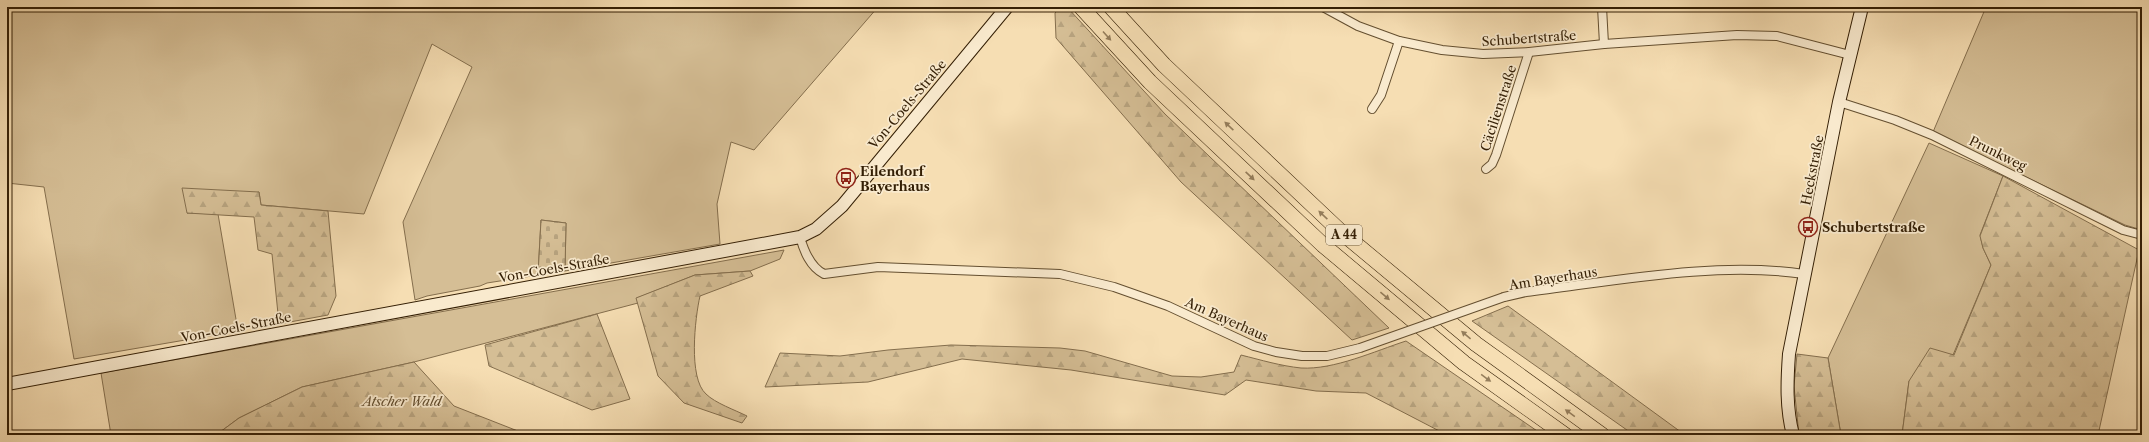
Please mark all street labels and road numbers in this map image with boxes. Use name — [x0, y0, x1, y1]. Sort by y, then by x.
street label: Schubertstraße — [1481, 27, 1577, 49]
street label: Von-Coels-Straße — [864, 56, 949, 153]
street label: Cäcilienstraße — [1477, 63, 1519, 153]
street label: Prunkweg — [1967, 132, 2029, 174]
street label: Heckstraße — [1797, 134, 1827, 206]
road number: A 44 — [1326, 225, 1362, 245]
street label: Von-Coels-Straße — [496, 250, 611, 286]
street label: Am Bayerhaus — [1507, 263, 1599, 293]
street label: Am Bayerhaus — [1182, 293, 1271, 345]
street label: Von-Coels-Straße — [179, 308, 292, 346]

